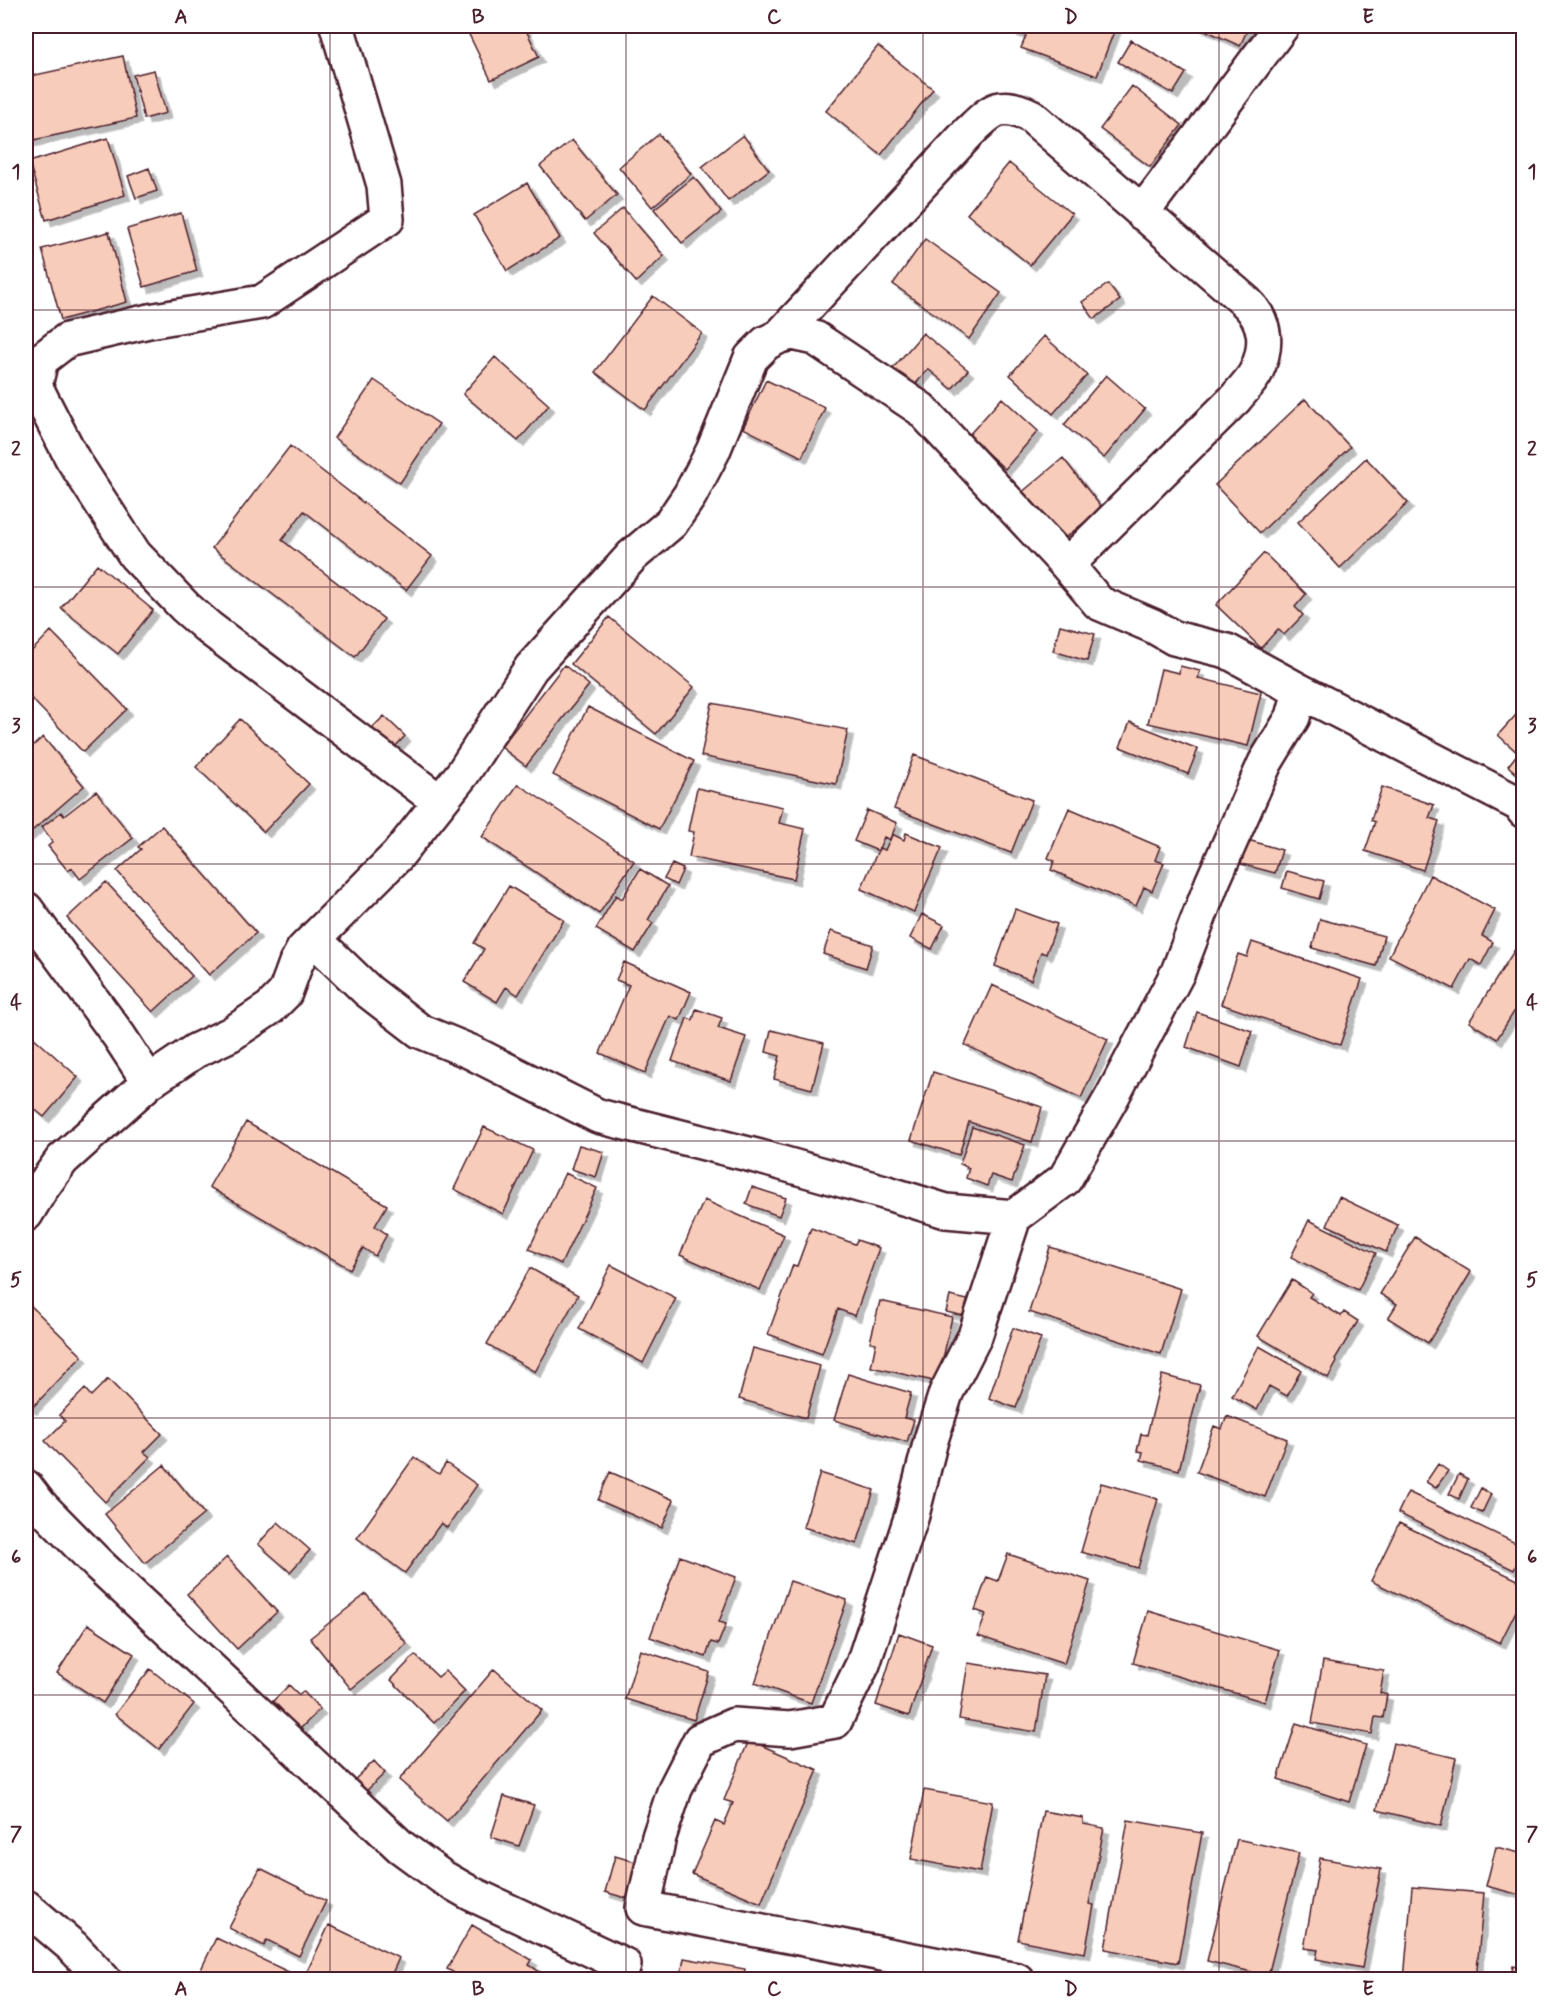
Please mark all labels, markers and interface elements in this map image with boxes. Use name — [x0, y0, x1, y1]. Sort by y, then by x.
text: A — [174, 4, 188, 31]
text: B — [472, 4, 485, 31]
text: C — [767, 4, 782, 31]
text: D — [1064, 4, 1078, 31]
text: E — [1362, 4, 1374, 31]
text: 1 — [12, 159, 20, 186]
text: 1 — [1528, 159, 1536, 186]
text: 2 — [11, 436, 21, 463]
text: 2 — [1527, 436, 1537, 463]
text: 3 — [11, 713, 21, 740]
text: 3 — [1527, 713, 1537, 740]
text: 4 — [10, 990, 22, 1017]
text: 4 — [1526, 990, 1538, 1017]
text: 5 — [10, 1267, 22, 1294]
text: 5 — [1526, 1267, 1538, 1294]
text: 6 — [11, 1544, 21, 1571]
text: 6 — [1527, 1544, 1537, 1571]
text: 7 — [10, 1821, 22, 1848]
text: 7 — [1526, 1821, 1538, 1848]
text: A — [174, 1976, 188, 2003]
text: B — [472, 1976, 485, 2003]
text: C — [767, 1976, 782, 2003]
text: D — [1064, 1976, 1078, 2003]
text: E — [1362, 1976, 1374, 2003]

